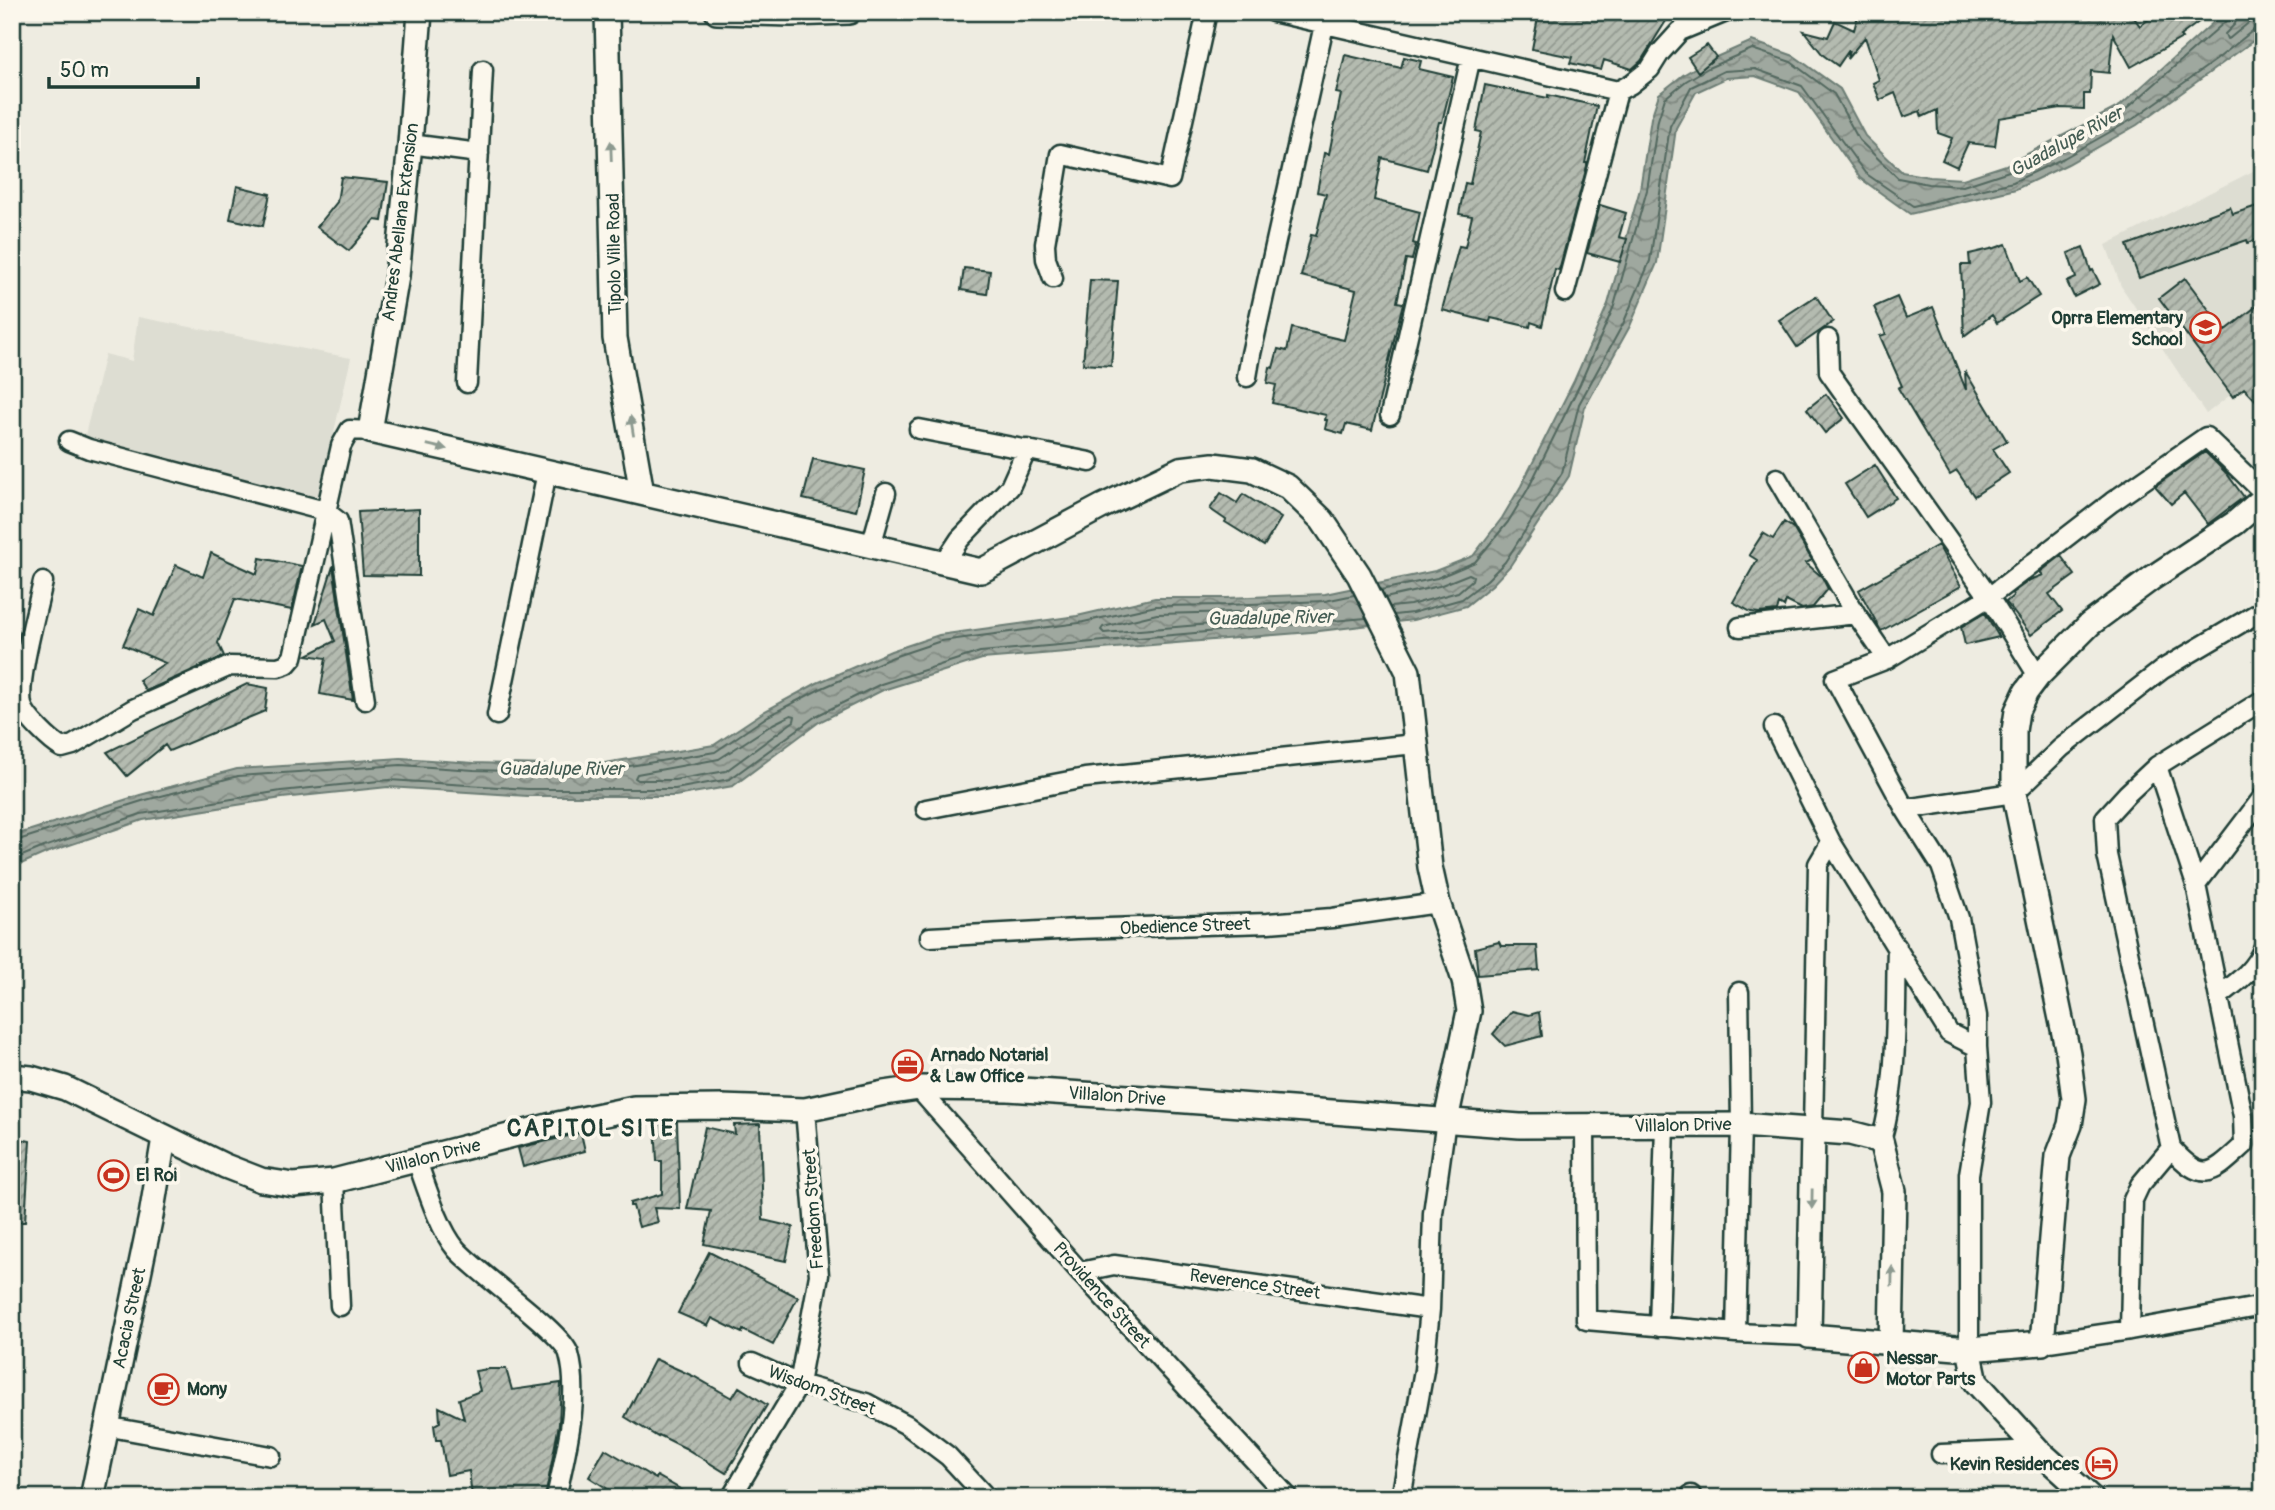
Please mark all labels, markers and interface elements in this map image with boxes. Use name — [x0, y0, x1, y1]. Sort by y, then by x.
scale bar — [49, 46, 198, 90]
text: 50 m — [60, 57, 109, 84]
water label: Guadalupe River — [2006, 100, 2129, 183]
street label: Andres Abellana Extension — [377, 121, 424, 323]
one-way arrow — [606, 140, 617, 162]
street label: Tipolo Ville Road — [602, 193, 627, 315]
place label: Oprra Elementary School — [2051, 307, 2183, 351]
school or university icon: Oprra Elementary School — [2189, 311, 2223, 345]
one-way arrow — [626, 415, 637, 437]
one-way arrow — [426, 441, 448, 452]
water label: Guadalupe River — [1207, 605, 1335, 631]
water label: Guadalupe River — [498, 757, 626, 781]
street label: Obedience Street — [1119, 913, 1251, 940]
place label: Arnado Notarial & Law Office — [930, 1044, 1048, 1088]
office icon: Arnado Notarial & Law Office — [890, 1048, 924, 1082]
street label: Villalon Drive — [1068, 1082, 1166, 1111]
street label: Villalon Drive — [1634, 1113, 1732, 1138]
district label: CAPITOL SITE — [507, 1114, 675, 1143]
street label: Villalon Drive — [383, 1134, 483, 1179]
street label: Freedom Street — [798, 1147, 829, 1270]
sports icon: El Roi — [96, 1158, 130, 1192]
place label: El Roi — [136, 1164, 177, 1187]
one-way arrow — [1806, 1189, 1818, 1211]
street label: Providence Street — [1048, 1237, 1156, 1354]
street label: Reverence Street — [1188, 1264, 1323, 1305]
street label: Acacia Street — [108, 1265, 152, 1371]
one-way arrow — [1887, 1265, 1898, 1287]
place label: Nessar Motor Parts — [1886, 1347, 1976, 1391]
shop icon: Nessar Motor Parts — [1846, 1351, 1880, 1385]
street label: Wisdom Street — [765, 1360, 880, 1421]
cafe icon: Mony — [147, 1372, 181, 1406]
place label: Mony — [187, 1378, 227, 1401]
hotel icon: Kevin Residences — [2085, 1447, 2119, 1481]
place label: Kevin Residences — [1950, 1453, 2080, 1476]

